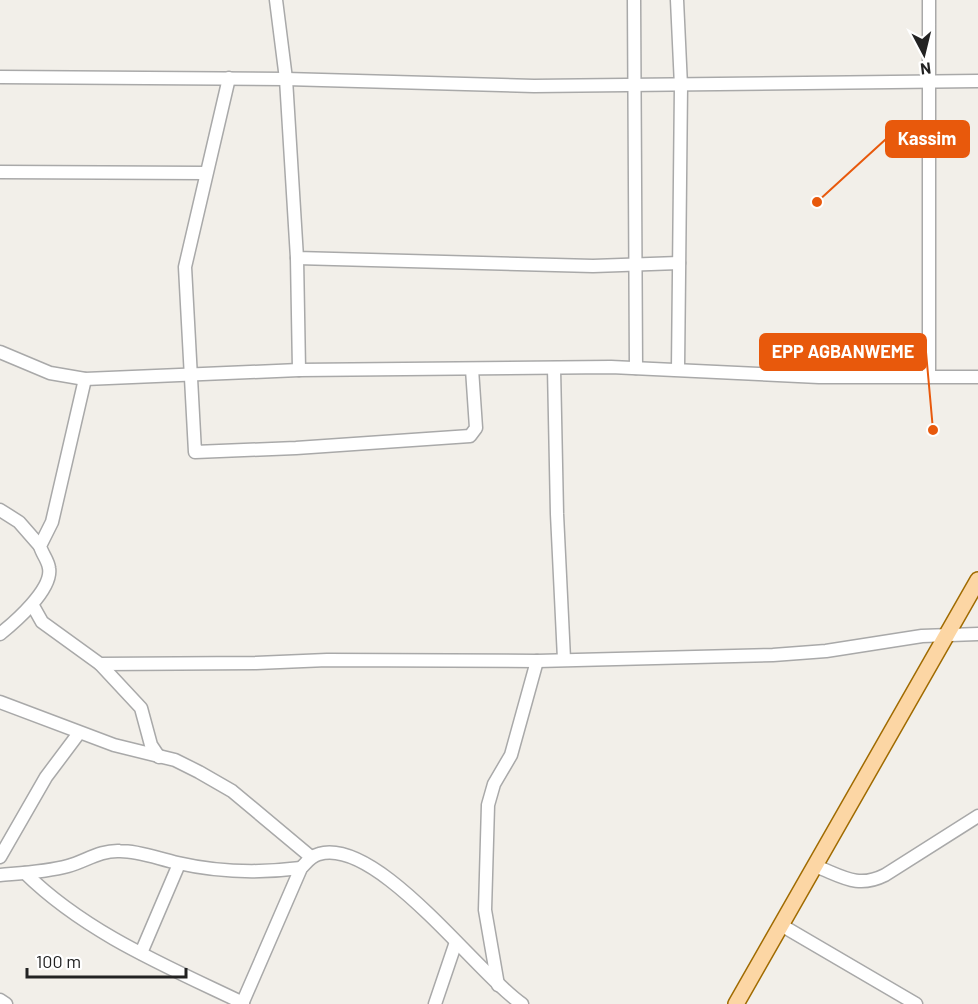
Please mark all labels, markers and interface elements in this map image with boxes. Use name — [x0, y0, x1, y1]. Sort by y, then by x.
north arrow — [894, 24, 954, 84]
text: N — [919, 59, 932, 79]
callout: Kassim — [886, 121, 969, 157]
text: Kassim — [898, 127, 956, 149]
callout: EPP AGBANWEME — [760, 334, 926, 370]
text: EPP AGBANWEME — [772, 340, 914, 362]
scale bar — [27, 941, 186, 979]
text: 100 m — [36, 950, 81, 972]

